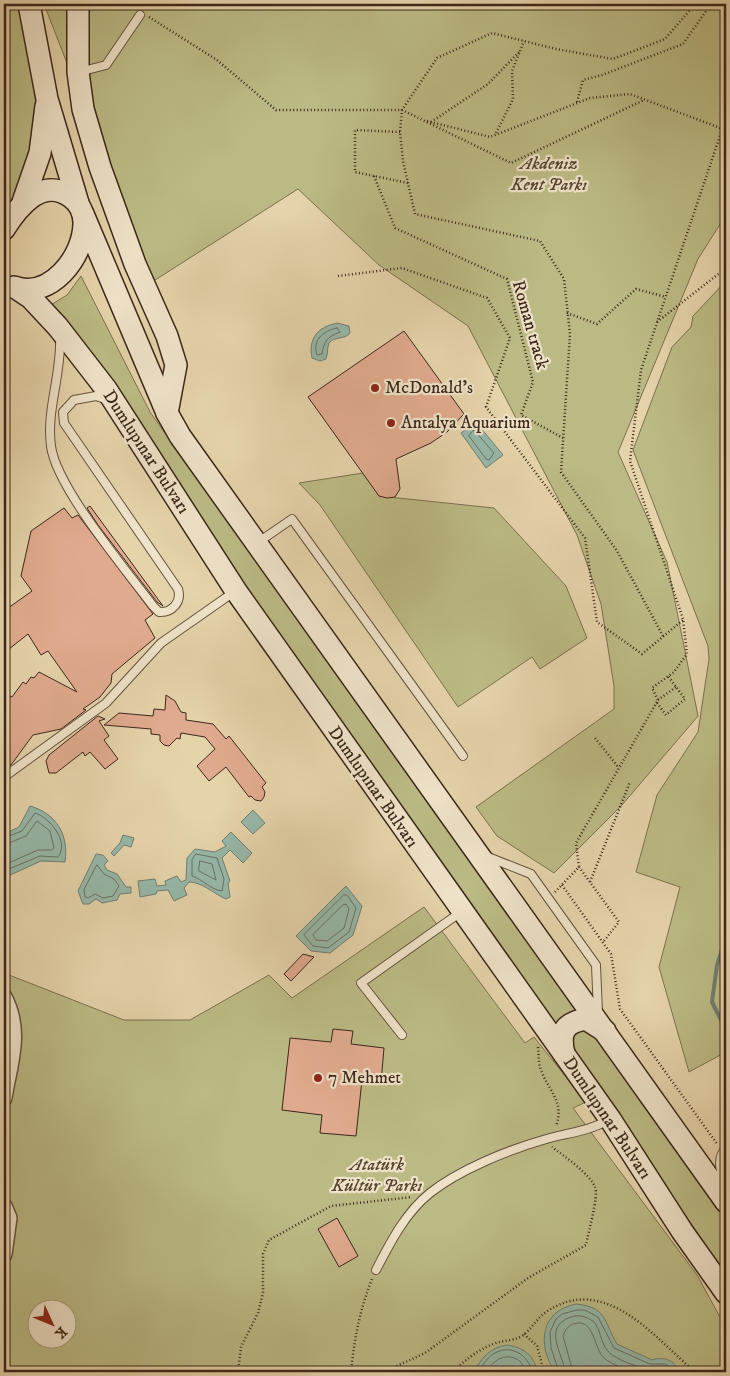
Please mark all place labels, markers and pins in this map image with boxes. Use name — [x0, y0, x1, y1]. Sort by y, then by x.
place label: McDonald's — [385, 377, 473, 399]
marker: McDonald's — [369, 382, 381, 394]
place label: Antalya Aquarium — [401, 412, 531, 434]
marker: Antalya Aquarium — [385, 417, 397, 429]
place label: 7 Mehmet — [328, 1067, 401, 1089]
marker: 7 Mehmet — [312, 1072, 324, 1084]

